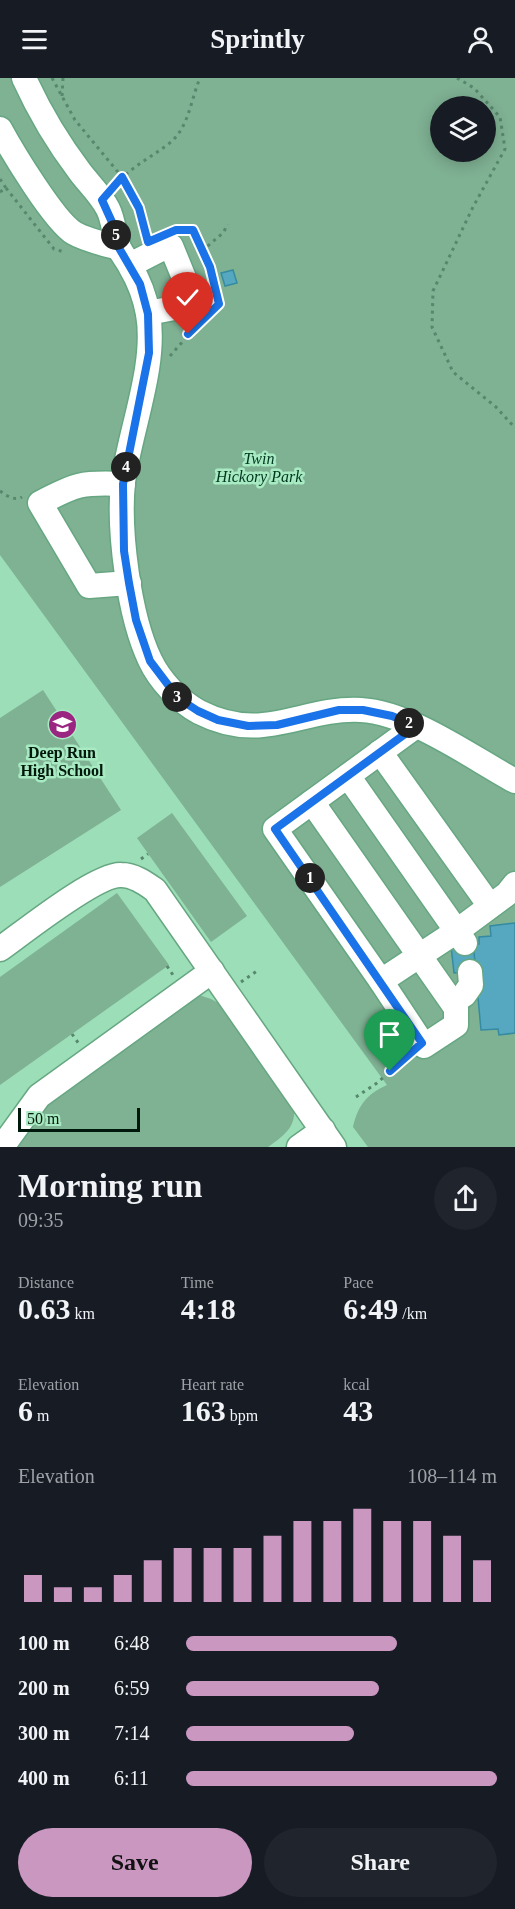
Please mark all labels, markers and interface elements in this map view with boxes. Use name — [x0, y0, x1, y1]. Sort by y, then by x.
icon: menu — [18, 23, 51, 56]
icon: person — [464, 23, 497, 56]
text: Sprintly — [210, 24, 305, 54]
map controls — [430, 96, 496, 162]
button: layers — [430, 96, 496, 162]
pin: 5 — [101, 220, 131, 250]
text: 5 — [112, 226, 120, 243]
pin — [162, 272, 213, 334]
icon: check — [171, 281, 204, 314]
park label: Twin Hickory Park — [215, 450, 303, 486]
pin: 4 — [111, 452, 141, 482]
text: 4 — [122, 458, 130, 475]
pin: 3 — [162, 682, 192, 712]
text: 3 — [173, 688, 181, 705]
school or university icon: Deep Run High School — [46, 708, 78, 740]
pin: 2 — [394, 708, 424, 738]
text: 2 — [405, 714, 413, 731]
place label: Deep Run High School — [20, 744, 104, 780]
pin: 1 — [295, 863, 325, 893]
text: 1 — [306, 869, 314, 886]
pin — [364, 1009, 415, 1071]
icon: arrive — [373, 1018, 406, 1051]
scale bar — [18, 1105, 140, 1132]
text: 50 m — [27, 1110, 59, 1127]
button: share — [434, 1167, 497, 1230]
text: Morning run — [18, 1168, 202, 1204]
text: 09:35 — [18, 1209, 64, 1231]
text: Distance — [18, 1274, 74, 1291]
text: Time — [181, 1274, 214, 1291]
text: Pace — [343, 1274, 374, 1291]
text: 0.63 — [18, 1292, 71, 1325]
text: 4:18 — [181, 1292, 236, 1325]
text: 6:49 — [343, 1292, 398, 1325]
text: km — [71, 1305, 95, 1322]
text: /km — [398, 1305, 427, 1322]
text: Elevation — [18, 1376, 79, 1393]
text: Heart rate — [181, 1376, 244, 1393]
text: kcal — [343, 1376, 370, 1393]
text: 6 — [18, 1394, 33, 1427]
text: 163 — [181, 1394, 226, 1427]
text: 43 — [343, 1394, 373, 1427]
text: m — [33, 1407, 49, 1424]
text: bpm — [226, 1407, 258, 1424]
text: Elevation — [18, 1465, 95, 1487]
text: 108–114 m — [407, 1465, 497, 1487]
text: 100 m — [18, 1632, 70, 1654]
text: 6:48 — [114, 1632, 150, 1654]
text: 200 m — [18, 1677, 70, 1699]
text: 6:59 — [114, 1677, 150, 1699]
text: 300 m — [18, 1722, 70, 1744]
text: 7:14 — [114, 1722, 150, 1744]
text: 400 m — [18, 1767, 70, 1789]
text: 6:11 — [114, 1767, 149, 1789]
button: Save — [18, 1828, 252, 1897]
button: Share — [264, 1828, 497, 1897]

